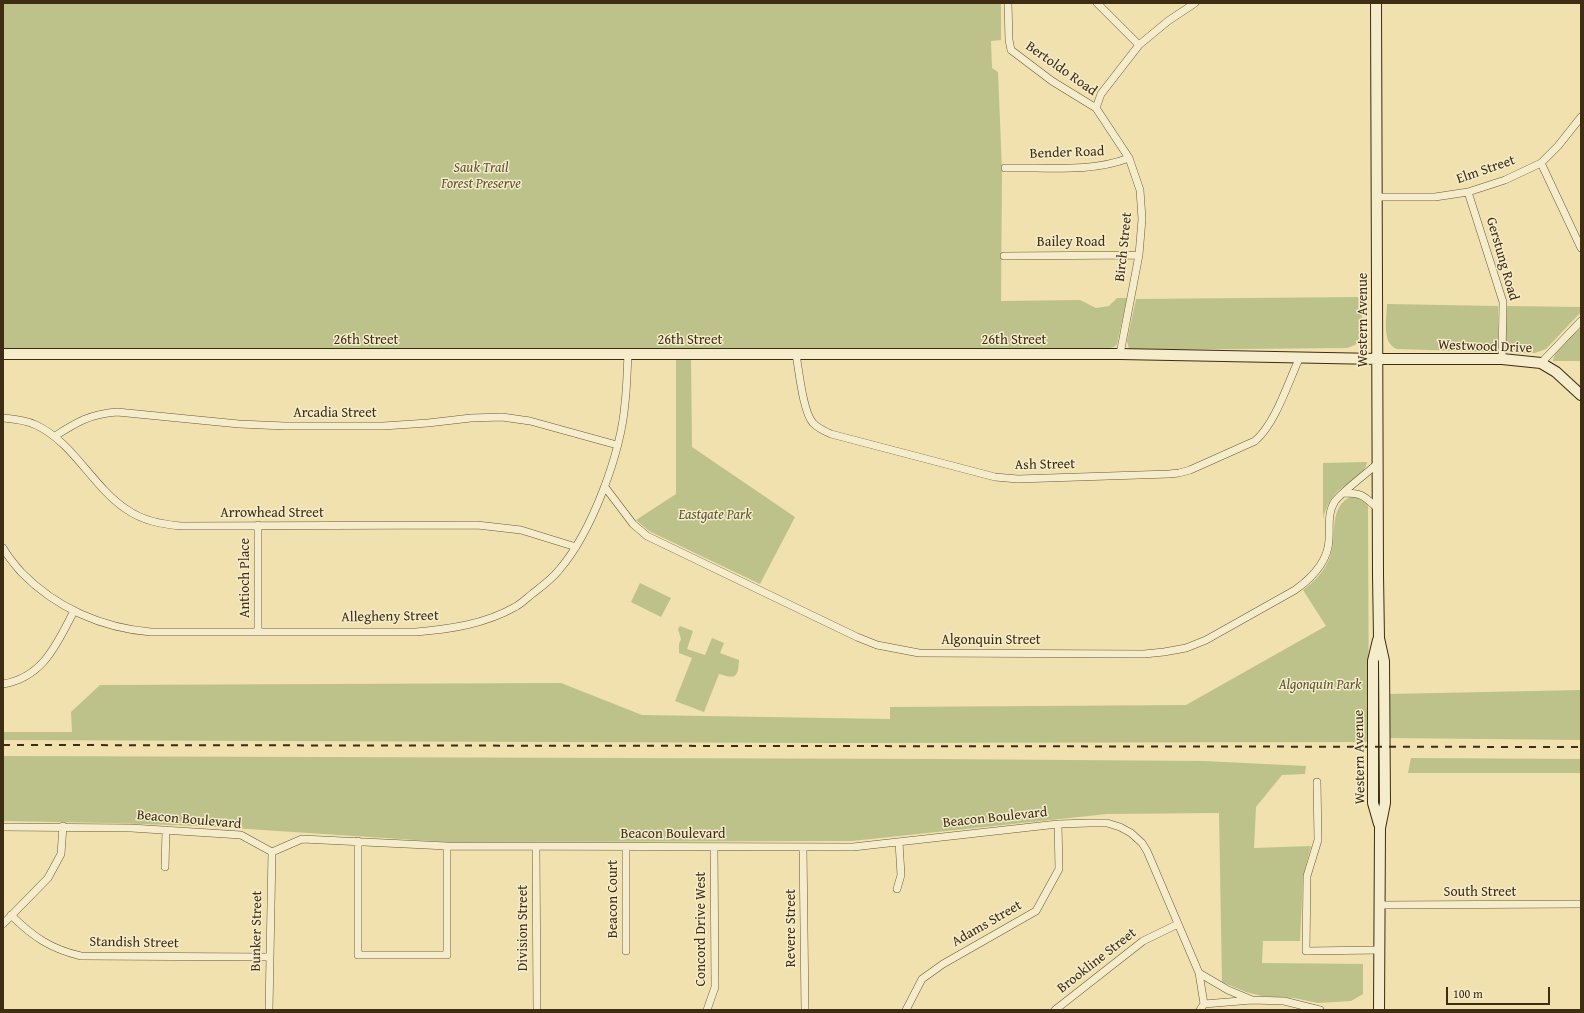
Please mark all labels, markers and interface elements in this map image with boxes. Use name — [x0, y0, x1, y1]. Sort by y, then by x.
street label: Bertoldo Road — [1022, 38, 1100, 100]
street label: Bender Road — [1029, 143, 1105, 163]
street label: Elm Street — [1454, 152, 1518, 188]
park label: Sauk Trail Forest Preserve — [441, 160, 521, 192]
street label: Birch Street — [1112, 211, 1136, 283]
street label: Gerstung Road — [1482, 215, 1522, 303]
street label: Bailey Road — [1037, 234, 1105, 250]
street label: Western Avenue — [1355, 273, 1371, 367]
street label: 26th Street — [334, 332, 398, 348]
street label: 26th Street — [658, 332, 722, 348]
street label: 26th Street — [982, 332, 1046, 348]
street label: Westwood Drive — [1438, 337, 1532, 357]
street label: Arcadia Street — [293, 405, 377, 421]
street label: Ash Street — [1015, 456, 1075, 474]
street label: Arrowhead Street — [220, 505, 324, 521]
park label: Eastgate Park — [678, 507, 752, 523]
street label: Antioch Place — [237, 538, 253, 618]
street label: Allegheny Street — [341, 608, 439, 626]
street label: Algonquin Street — [941, 632, 1041, 648]
park label: Algonquin Park — [1279, 677, 1361, 693]
street label: Western Avenue — [1351, 709, 1369, 805]
street label: Beacon Boulevard — [942, 804, 1048, 832]
street label: Beacon Boulevard — [136, 807, 242, 833]
street label: Beacon Boulevard — [621, 826, 725, 842]
street label: Beacon Court — [605, 860, 621, 938]
street label: Concord Drive West — [693, 871, 709, 987]
street label: South Street — [1444, 884, 1516, 900]
street label: Division Street — [515, 885, 531, 971]
street label: Revere Street — [783, 889, 799, 967]
street label: Bunker Street — [248, 890, 266, 972]
street label: Adams Street — [949, 897, 1025, 951]
street label: Brookline Street — [1054, 925, 1140, 997]
street label: Standish Street — [89, 934, 179, 952]
scale bar — [1448, 979, 1552, 1005]
text: 100 m — [1453, 985, 1483, 1002]

